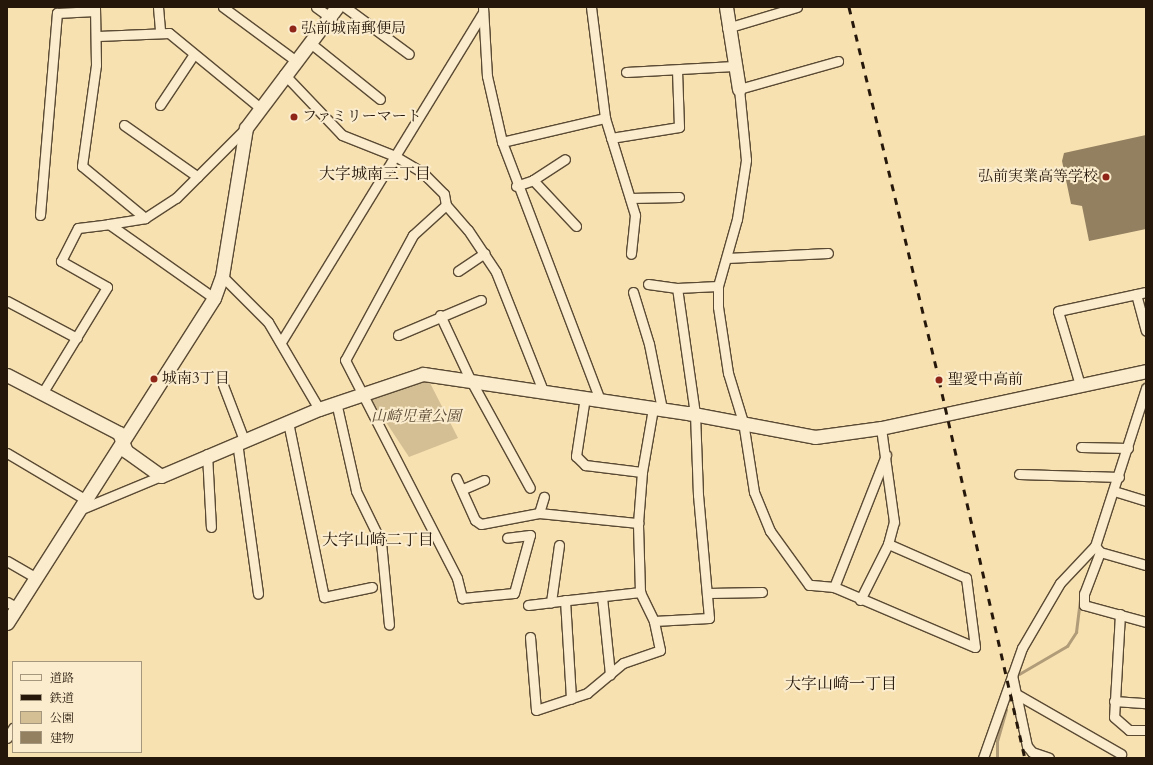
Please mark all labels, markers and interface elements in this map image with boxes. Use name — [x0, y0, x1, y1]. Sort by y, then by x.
place label: 弘前城南郵便局 — [301, 20, 406, 38]
marker: 弘前城南郵便局 — [288, 24, 298, 34]
place label: ファミリーマート — [302, 108, 422, 126]
marker: ファミリーマート — [289, 112, 299, 122]
district label: 大字城南三丁目 — [319, 164, 431, 184]
place label: 弘前実業高等学校 — [978, 168, 1098, 186]
marker: 弘前実業高等学校 — [1101, 172, 1111, 182]
place label: 城南3丁目 — [162, 370, 230, 388]
place label: 聖愛中高前 — [948, 371, 1023, 389]
marker: 城南3丁目 — [149, 374, 159, 384]
marker: 聖愛中高前 — [933, 374, 945, 386]
park label: 山崎児童公園 — [371, 408, 461, 426]
district label: 大字山崎二丁目 — [322, 530, 434, 550]
legend — [12, 661, 142, 753]
text: 道路 — [50, 670, 74, 686]
district label: 大字山崎一丁目 — [785, 674, 897, 694]
text: 鉄道 — [50, 690, 74, 706]
text: 公園 — [50, 710, 74, 726]
text: 建物 — [50, 730, 74, 746]

